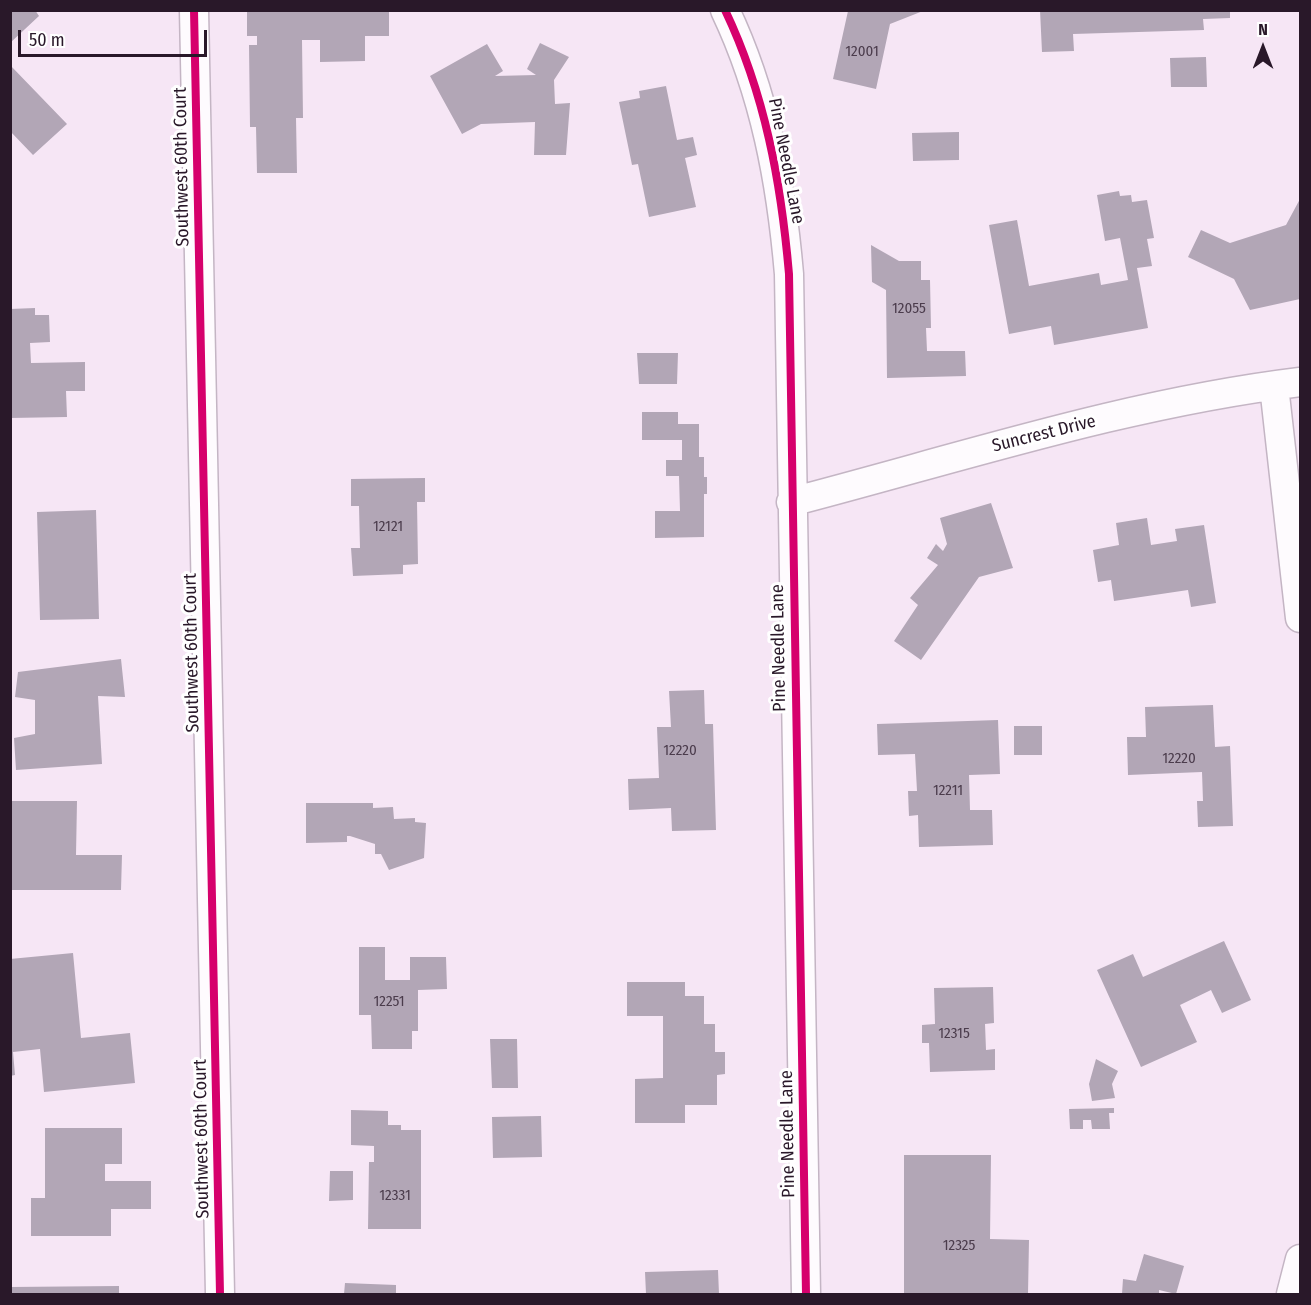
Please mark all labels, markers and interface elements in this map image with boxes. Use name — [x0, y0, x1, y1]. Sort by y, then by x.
scale bar — [21, 18, 210, 56]
north arrow — [1233, 18, 1293, 78]
text: N — [1258, 20, 1268, 39]
text: 50 m — [29, 29, 65, 51]
house number: 12001 — [845, 43, 879, 61]
street label: Southwest 60th Court — [170, 87, 194, 247]
street label: Pine Needle Lane — [763, 96, 809, 226]
house number: 12055 — [892, 300, 926, 318]
street label: Suncrest Drive — [990, 411, 1098, 457]
house number: 12121 — [373, 518, 403, 536]
street label: Southwest 60th Court — [180, 573, 204, 733]
street label: Pine Needle Lane — [767, 584, 791, 712]
house number: 12220 — [663, 742, 697, 760]
house number: 12220 — [1162, 750, 1196, 768]
house number: 12211 — [933, 782, 963, 800]
house number: 12251 — [373, 993, 405, 1011]
house number: 12315 — [938, 1025, 970, 1043]
street label: Southwest 60th Court — [190, 1059, 214, 1219]
street label: Pine Needle Lane — [776, 1070, 800, 1198]
house number: 12331 — [379, 1187, 411, 1205]
house number: 12325 — [943, 1237, 975, 1255]

